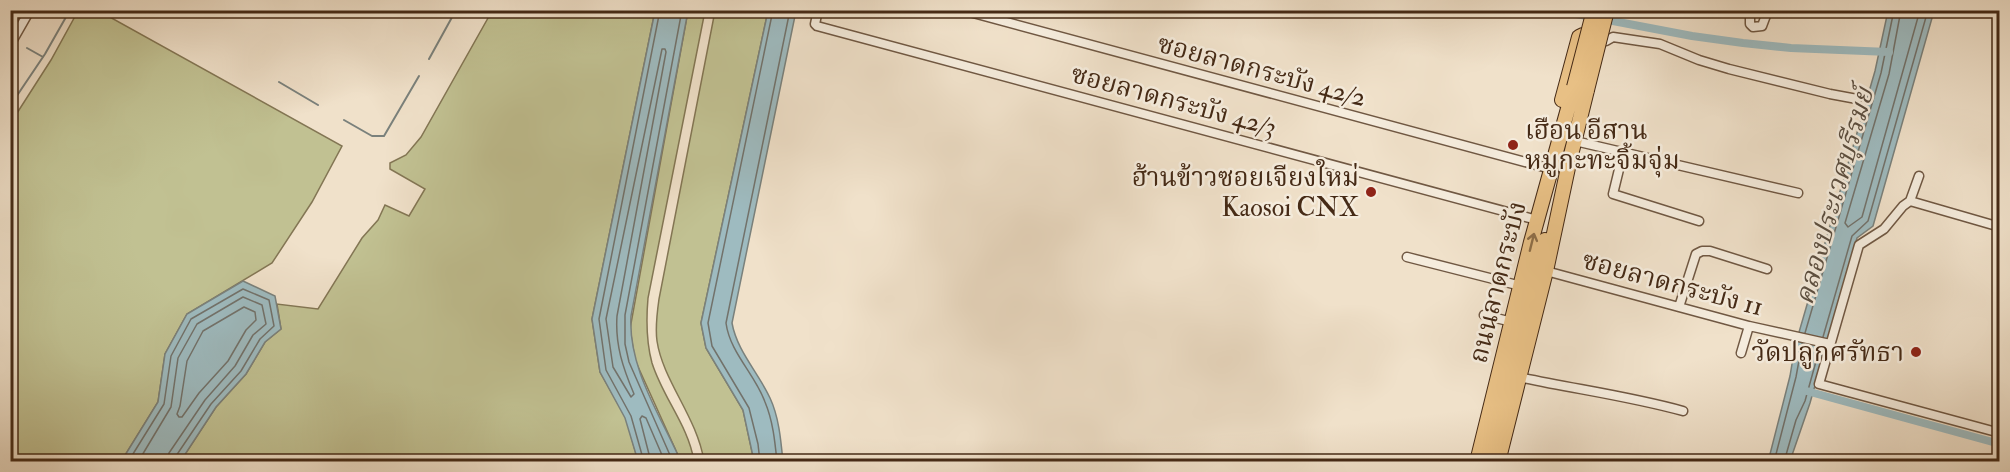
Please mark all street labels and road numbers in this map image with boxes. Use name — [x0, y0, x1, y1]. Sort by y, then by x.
street label: ซอยลาดกระบัง 42/2 — [1154, 28, 1370, 114]
street label: ซอยลาดกระบัง 42/3 — [1068, 58, 1280, 144]
street label: ถนนลาดกระบัง — [1462, 198, 1534, 367]
street label: ซอยลาดกระบัง 11 — [1579, 244, 1767, 323]

